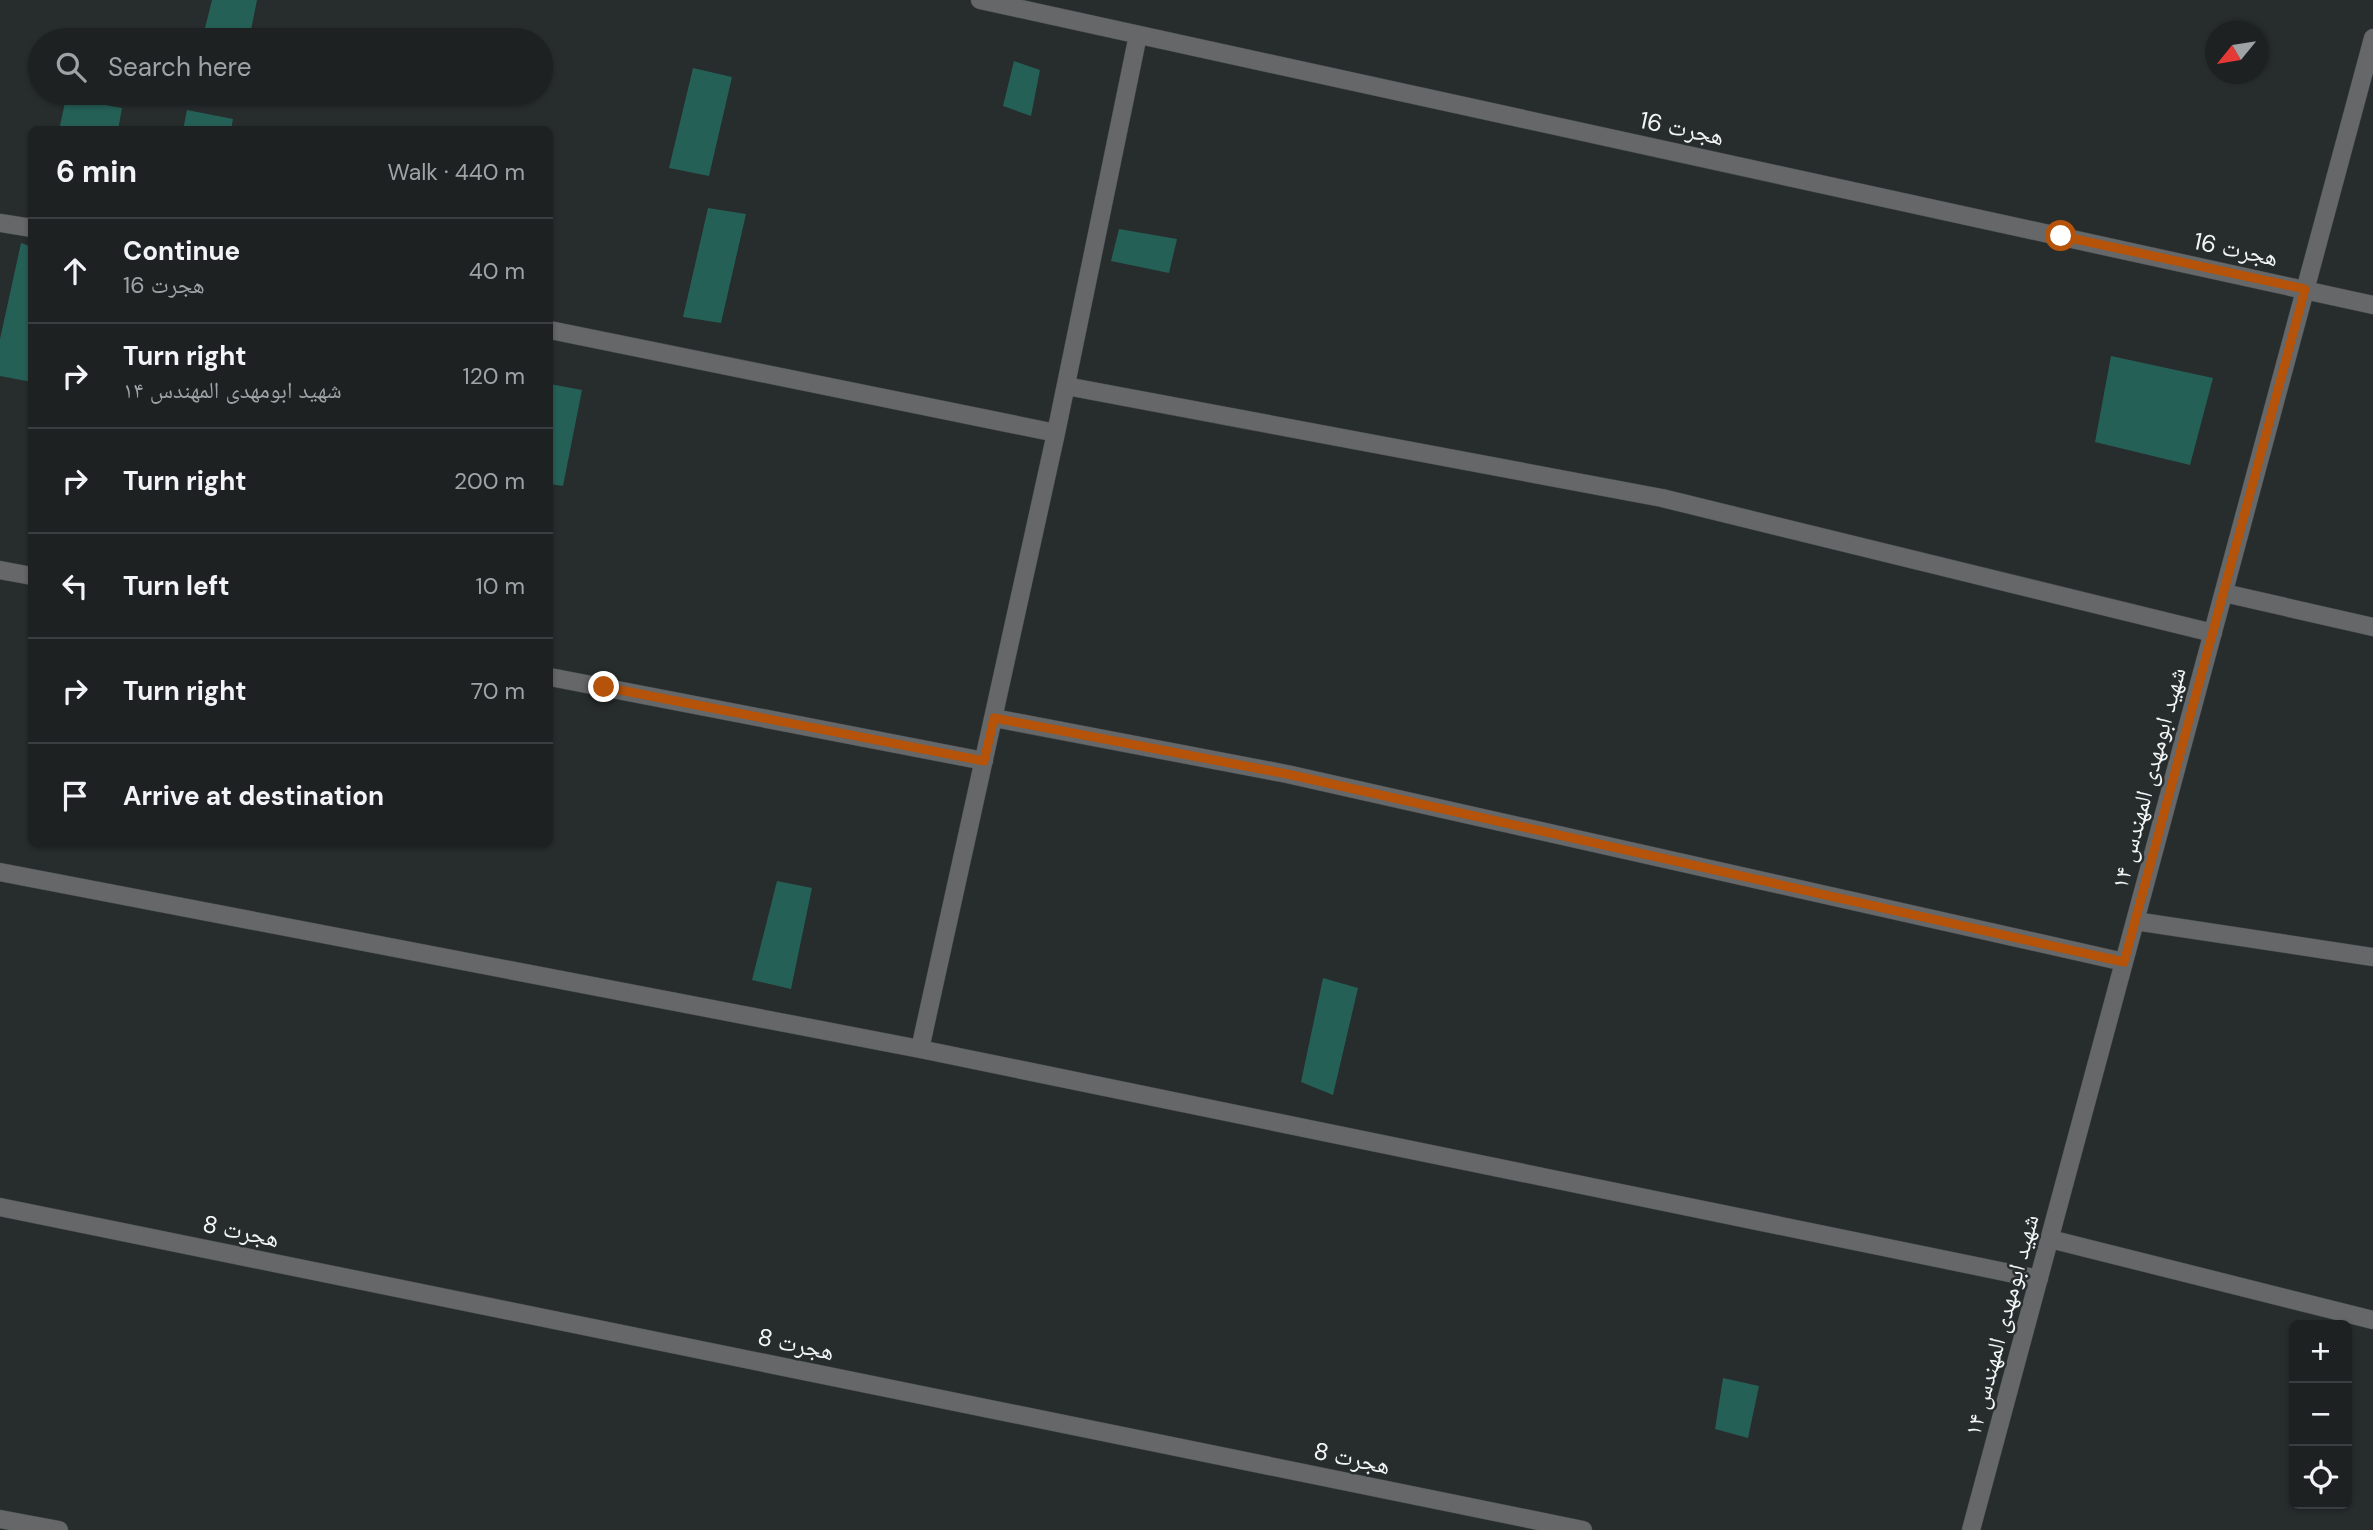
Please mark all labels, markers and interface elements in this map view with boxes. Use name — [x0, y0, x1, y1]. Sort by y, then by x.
north arrow — [2205, 21, 2268, 84]
search box — [28, 28, 553, 105]
icon: search — [52, 48, 90, 86]
text: Search here — [108, 50, 251, 84]
street label: هجرت 16 — [1637, 104, 1727, 152]
text: 6 min — [56, 152, 137, 191]
text: Walk · 440 m — [388, 157, 525, 187]
route start — [2045, 220, 2076, 251]
street label: هجرت 16 — [2191, 225, 2281, 273]
text: Continue — [123, 234, 240, 268]
icon: ahead — [56, 252, 94, 290]
text: 40 m — [469, 256, 525, 286]
text: هجرت 16 — [123, 270, 205, 300]
text: Turn right — [123, 339, 247, 373]
icon: right — [56, 357, 94, 395]
text: 120 m — [462, 361, 525, 391]
text: شهید ابومهدی المهندس ۱۴ — [123, 375, 342, 405]
icon: right — [56, 462, 94, 500]
text: Turn right — [123, 464, 247, 498]
text: 200 m — [454, 466, 525, 496]
icon: left — [56, 567, 94, 605]
text: Turn left — [123, 569, 230, 603]
text: 10 m — [475, 571, 525, 601]
street label: شهید ابومهدی المهندس ۱۴ — [2104, 664, 2192, 892]
route end — [588, 671, 619, 702]
icon: right — [56, 672, 94, 710]
text: Turn right — [123, 674, 247, 708]
text: 70 m — [471, 676, 525, 706]
icon: arrive — [56, 777, 94, 815]
text: Arrive at destination — [123, 779, 384, 813]
street label: هجرت 8 — [200, 1208, 282, 1254]
street label: شهید ابومهدی المهندس ۱۴ — [1957, 1211, 2045, 1439]
map controls — [2289, 1320, 2352, 1509]
button: + — [2289, 1320, 2352, 1383]
street label: هجرت 8 — [755, 1321, 837, 1367]
button: − — [2289, 1383, 2352, 1446]
street label: هجرت 8 — [1311, 1435, 1393, 1481]
button: locate — [2289, 1446, 2352, 1509]

